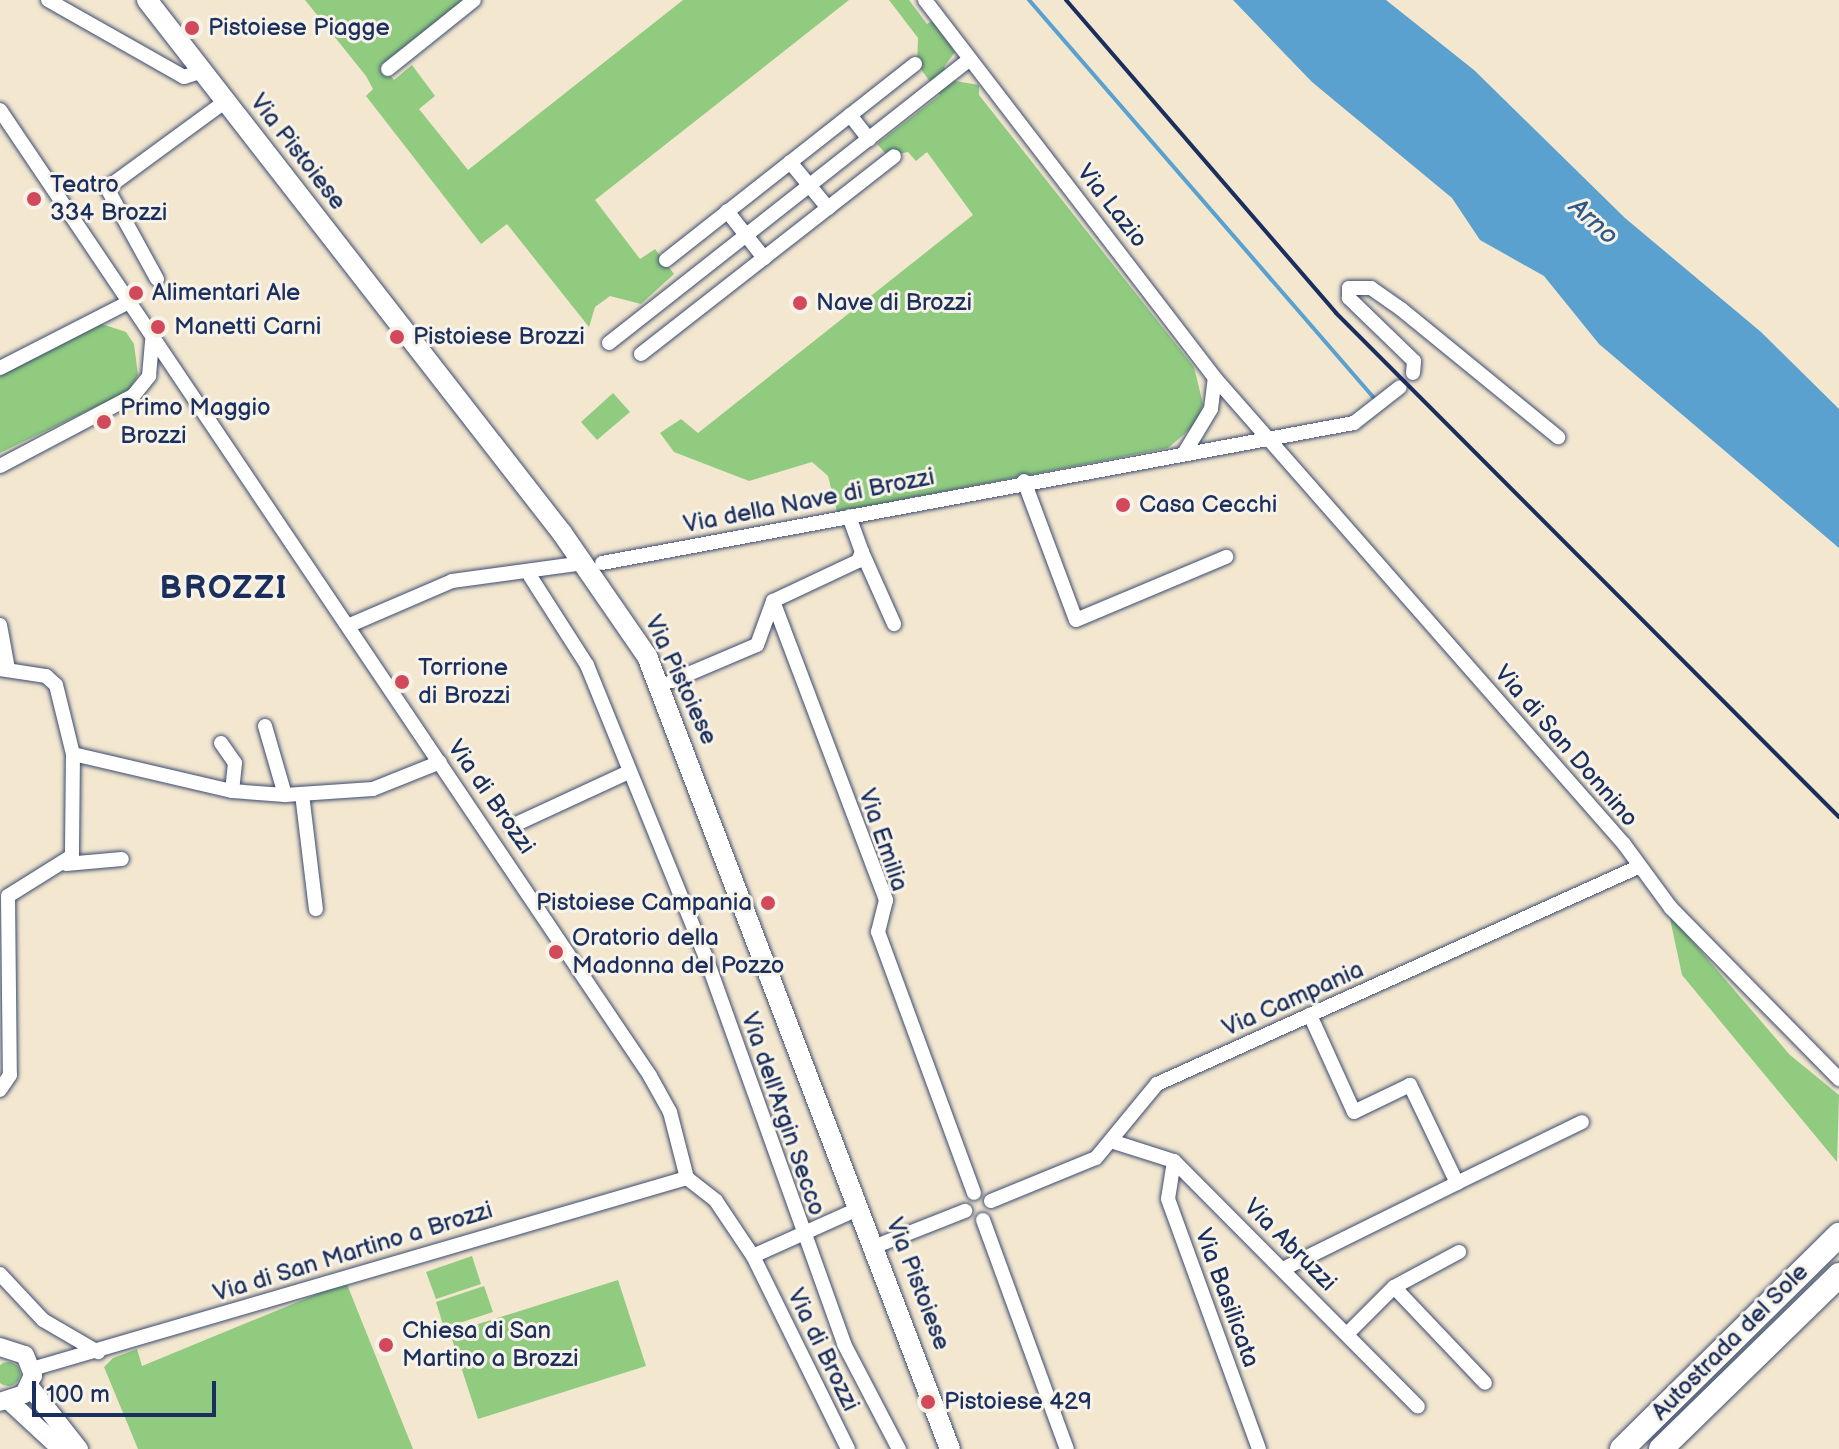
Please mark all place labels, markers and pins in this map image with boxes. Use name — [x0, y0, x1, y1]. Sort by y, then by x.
place label: Pistoiese Piagge — [208, 14, 390, 42]
marker: Pistoiese Piagge — [183, 19, 201, 37]
place label: Teatro 334 Brozzi — [50, 171, 167, 227]
marker: Teatro 334 Brozzi — [25, 190, 43, 208]
place label: Alimentari Ale — [152, 279, 300, 307]
marker: Alimentari Ale — [127, 284, 145, 302]
place label: Nave di Brozzi — [816, 289, 972, 317]
marker: Nave di Brozzi — [791, 294, 809, 312]
place label: Manetti Carni — [174, 313, 321, 341]
marker: Manetti Carni — [149, 318, 167, 336]
place label: Pistoiese Brozzi — [413, 323, 585, 351]
marker: Pistoiese Brozzi — [388, 328, 406, 346]
place label: Primo Maggio Brozzi — [120, 394, 271, 450]
marker: Primo Maggio Brozzi — [95, 413, 113, 431]
place label: Casa Cecchi — [1139, 491, 1277, 519]
marker: Casa Cecchi — [1114, 496, 1132, 514]
place label: Torrione di Brozzi — [418, 654, 510, 710]
marker: Torrione di Brozzi — [393, 673, 411, 691]
place label: Pistoiese Campania — [536, 889, 752, 917]
marker: Pistoiese Campania — [759, 894, 777, 912]
place label: Oratorio della Madonna del Pozzo — [572, 924, 784, 980]
marker: Oratorio della Madonna del Pozzo — [547, 943, 565, 961]
place label: Chiesa di San Martino a Brozzi — [402, 1317, 579, 1373]
marker: Chiesa di San Martino a Brozzi — [377, 1336, 395, 1354]
place label: Pistoiese 429 — [944, 1388, 1092, 1416]
marker: Pistoiese 429 — [919, 1393, 937, 1411]

